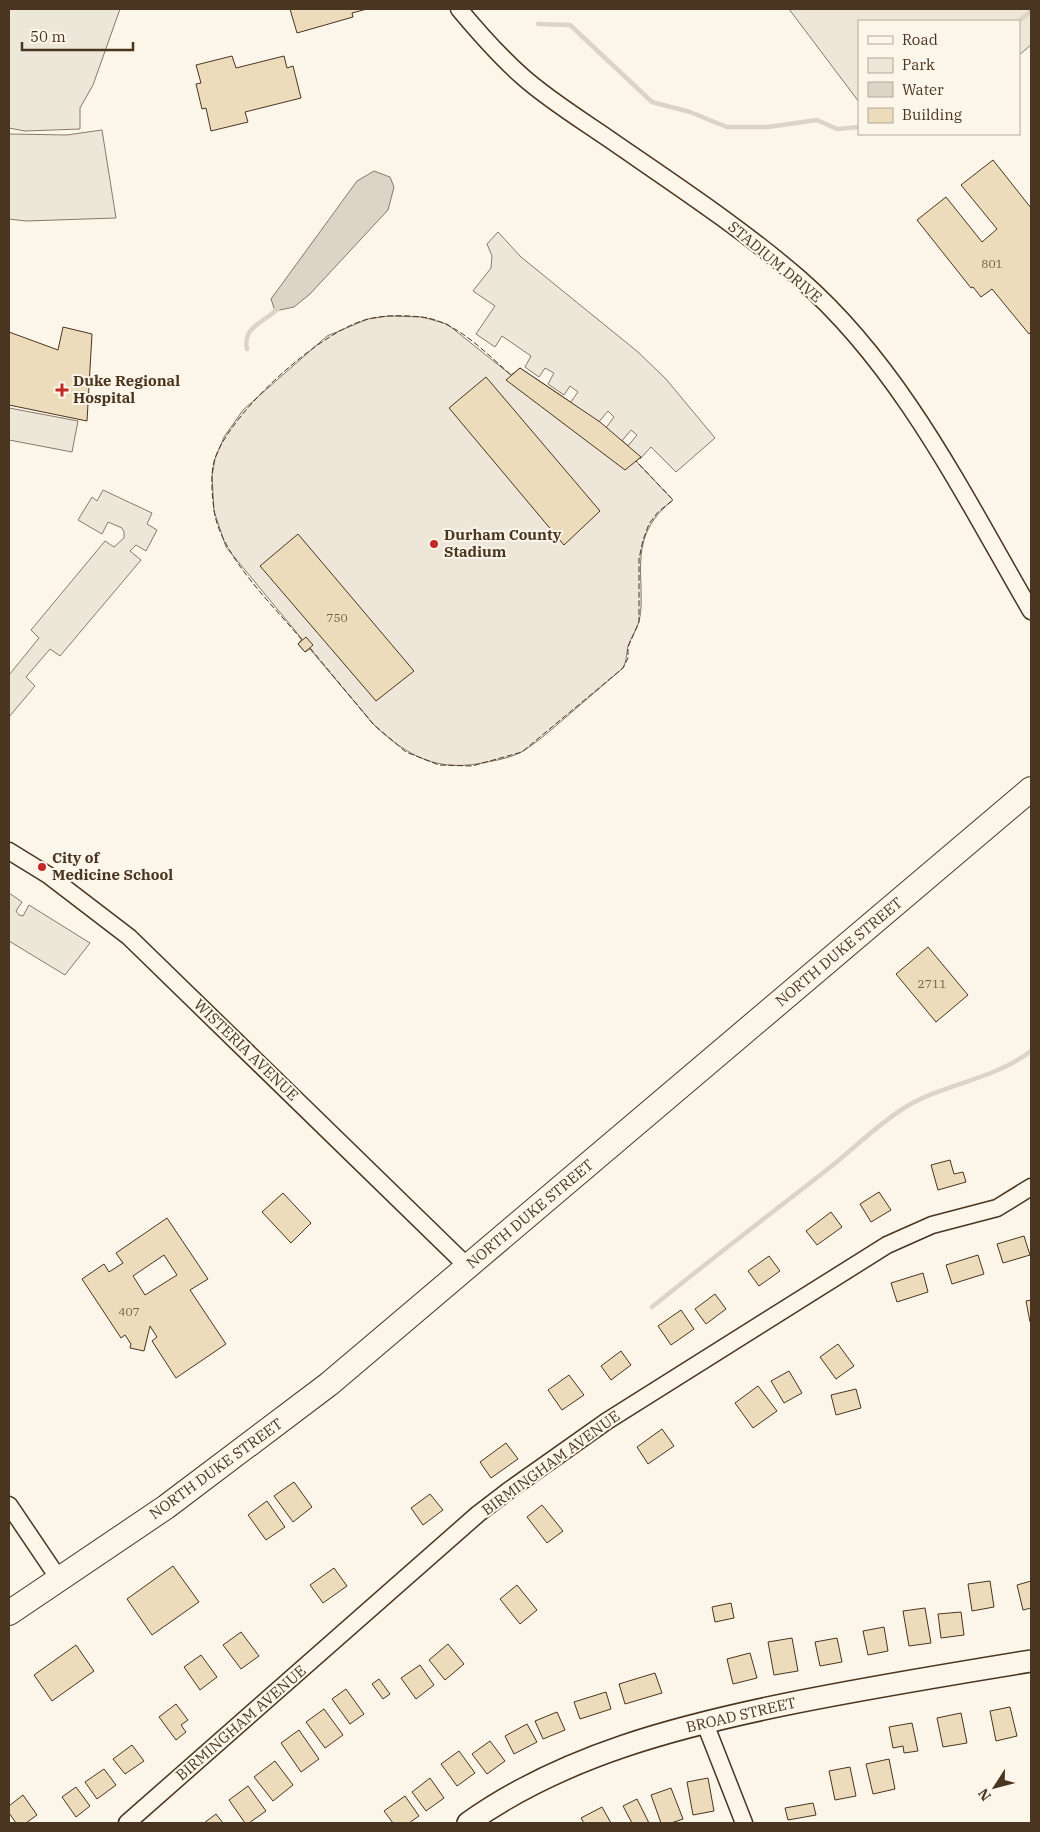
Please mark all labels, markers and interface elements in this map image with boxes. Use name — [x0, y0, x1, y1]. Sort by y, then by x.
scale bar — [22, 20, 134, 52]
legend — [858, 20, 1020, 135]
text: 50 m — [30, 27, 66, 46]
text: Road — [902, 30, 938, 49]
text: Park — [902, 55, 935, 74]
text: Water — [902, 80, 944, 99]
text: Building — [902, 105, 962, 124]
street label: STADIUM DRIVE — [725, 217, 826, 306]
house number: 801 — [981, 256, 1003, 271]
place label: Duke Regional Hospital — [73, 371, 180, 407]
marker: Duke Regional Hospital — [55, 383, 69, 397]
place label: Durham County Stadium — [444, 525, 562, 561]
marker: Durham County Stadium — [428, 538, 440, 550]
house number: 750 — [326, 610, 348, 625]
place label: City of Medicine School — [52, 848, 173, 884]
marker: City of Medicine School — [36, 861, 48, 873]
street label: NORTH DUKE STREET — [771, 893, 906, 1010]
house number: 2711 — [918, 976, 946, 991]
street label: WISTERIA AVENUE — [190, 995, 303, 1104]
street label: NORTH DUKE STREET — [462, 1155, 597, 1272]
house number: 407 — [118, 1304, 140, 1319]
street label: BIRMINGHAM AVENUE — [478, 1406, 624, 1519]
street label: NORTH DUKE STREET — [145, 1414, 286, 1523]
street label: BIRMINGHAM AVENUE — [172, 1661, 310, 1784]
street label: BROAD STREET — [684, 1693, 798, 1736]
north arrow — [970, 1762, 1020, 1812]
text: N — [974, 1785, 995, 1804]

